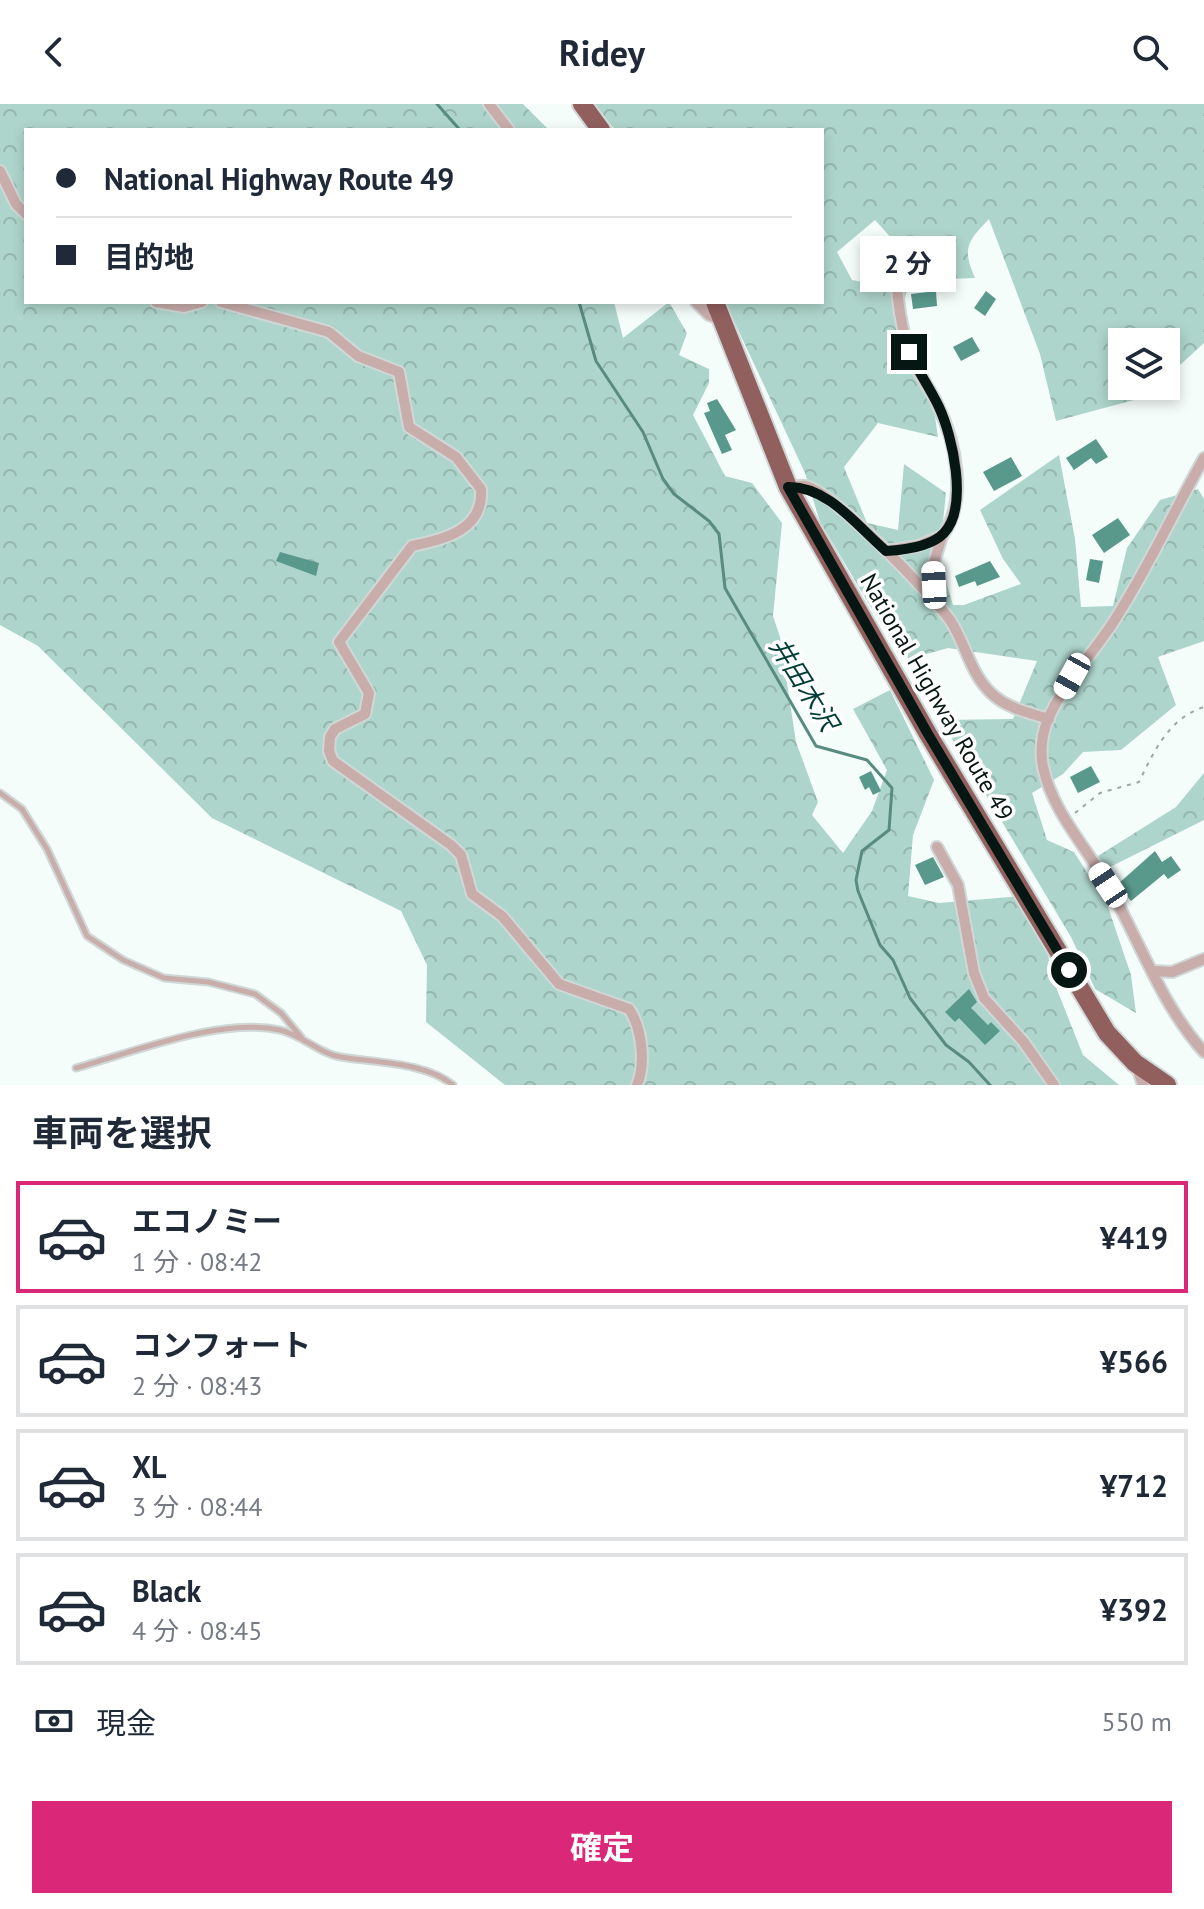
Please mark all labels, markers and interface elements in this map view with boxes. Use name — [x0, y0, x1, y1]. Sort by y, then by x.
text: Ridey — [559, 29, 645, 76]
icon: back — [32, 30, 76, 74]
icon: search — [1128, 30, 1172, 74]
text: National Highway Route 49 — [104, 159, 454, 198]
callout: 2 分 — [861, 236, 957, 292]
text: 目的地 — [104, 237, 194, 276]
text: 2 分 — [884, 247, 932, 280]
map controls — [1108, 328, 1180, 400]
button: layers — [1108, 328, 1180, 400]
route end — [891, 334, 927, 370]
car — [921, 560, 947, 610]
street label: National Highway Route 49 — [853, 568, 1021, 826]
water label: 井田木沢 — [762, 631, 847, 739]
car — [1050, 649, 1094, 703]
car — [1085, 858, 1131, 912]
route start — [1051, 952, 1087, 988]
text: 車両を選択 — [32, 1109, 212, 1156]
icon: car — [36, 1201, 108, 1273]
text: エコノミー — [132, 1201, 282, 1240]
text: ¥419 — [1100, 1218, 1168, 1257]
text: 1 分 · 08:42 — [132, 1245, 262, 1278]
icon: car — [36, 1325, 108, 1397]
text: コンフォート — [132, 1325, 311, 1364]
text: ¥566 — [1100, 1342, 1168, 1381]
text: 2 分 · 08:43 — [132, 1369, 262, 1402]
text: XL — [132, 1447, 166, 1486]
icon: car — [36, 1449, 108, 1521]
text: ¥712 — [1100, 1466, 1168, 1505]
text: 3 分 · 08:44 — [132, 1490, 262, 1523]
text: Black — [132, 1571, 201, 1610]
icon: car — [36, 1573, 108, 1645]
text: ¥392 — [1100, 1590, 1168, 1629]
text: 4 分 · 08:45 — [132, 1614, 262, 1647]
icon: cash — [32, 1699, 76, 1743]
text: 現金 — [96, 1703, 156, 1742]
text: 550 m — [1101, 1705, 1172, 1738]
button: 確定 — [32, 1801, 1172, 1893]

